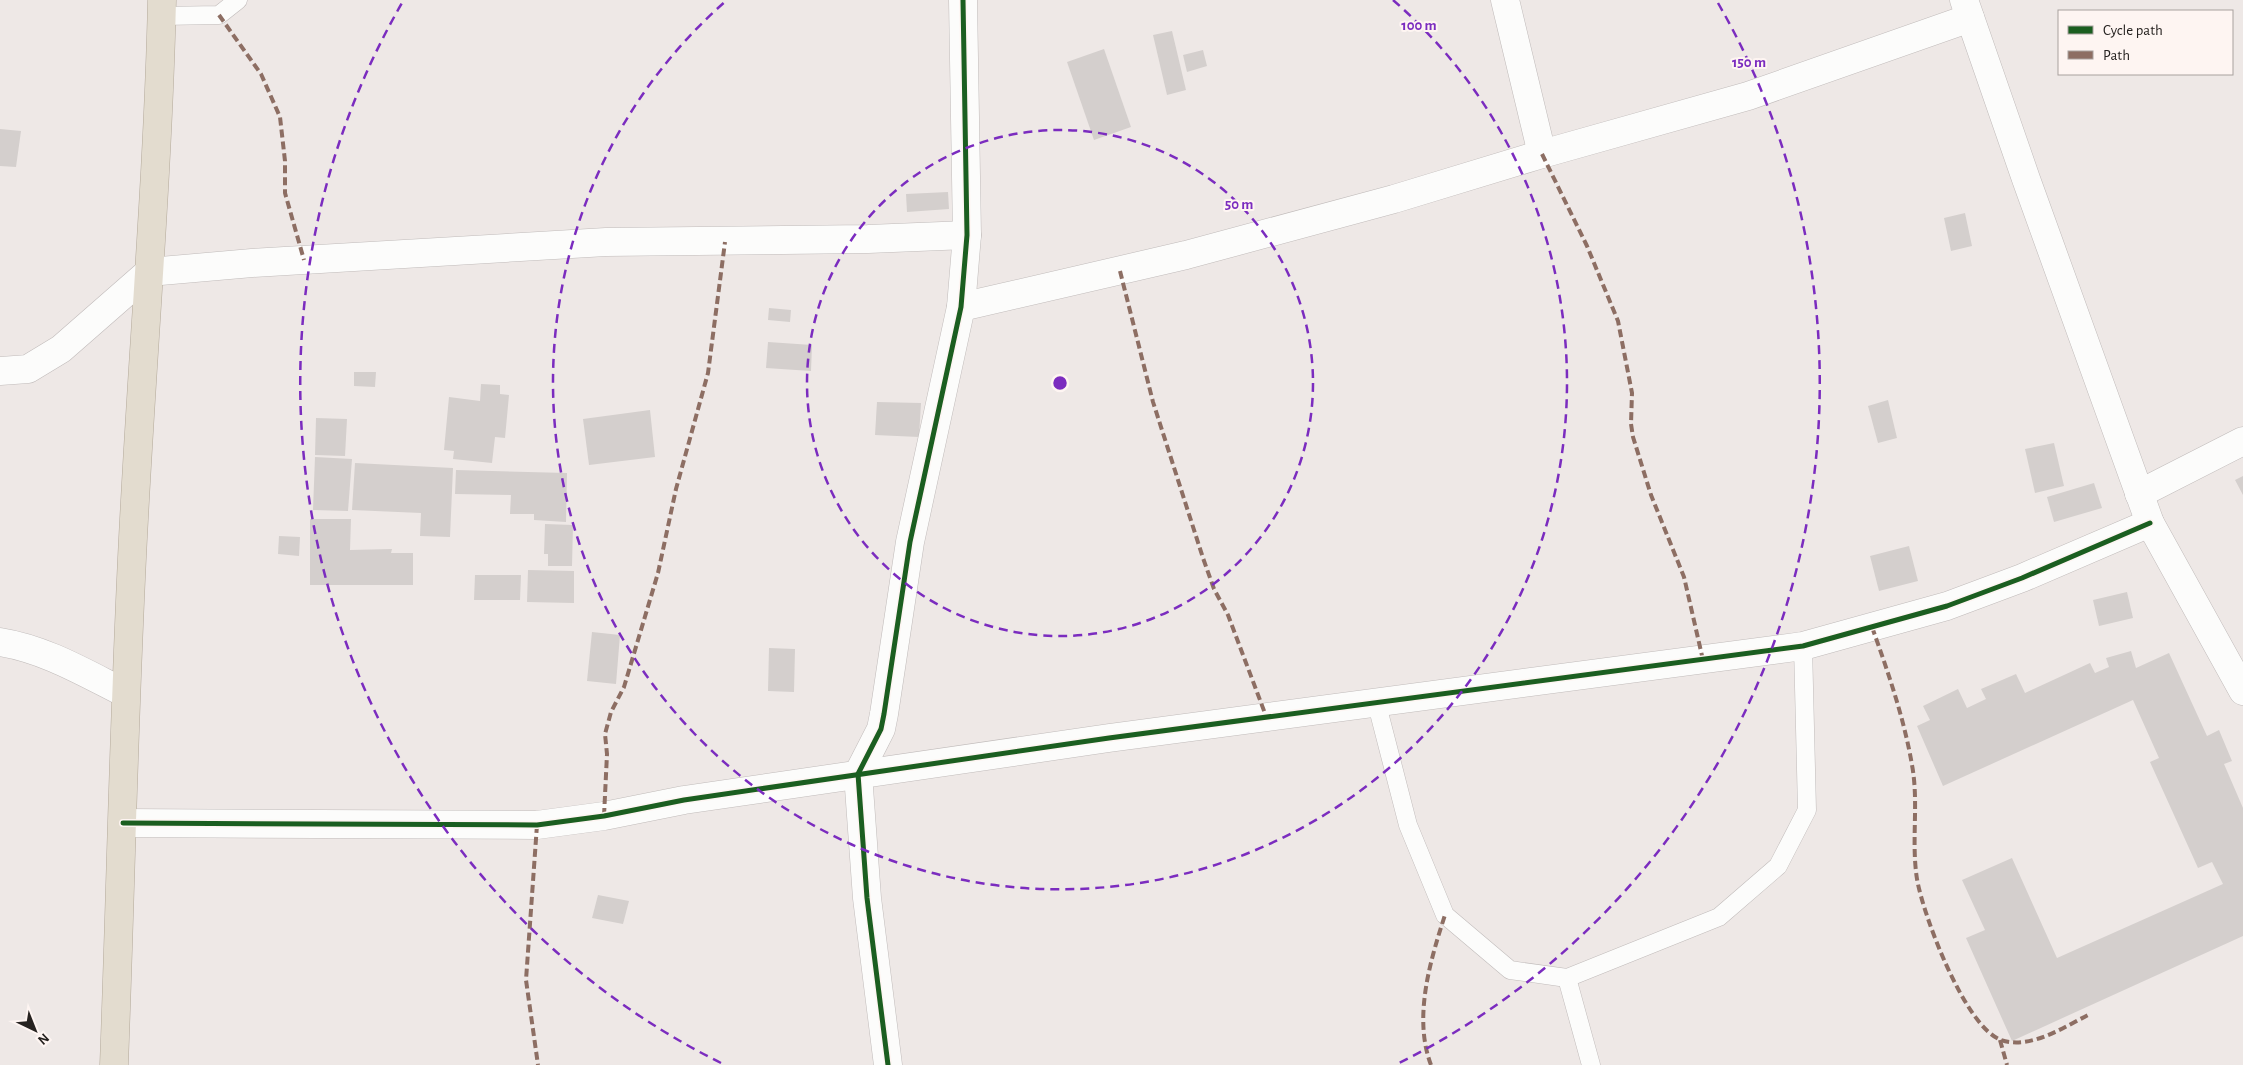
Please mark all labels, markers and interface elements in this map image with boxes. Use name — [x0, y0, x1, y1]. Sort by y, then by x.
legend — [2058, 10, 2233, 75]
text: 100 m — [1401, 18, 1437, 33]
text: Cycle path — [2103, 23, 2163, 38]
text: Path — [2103, 48, 2130, 63]
text: 150 m — [1732, 55, 1766, 70]
text: 50 m — [1225, 197, 1253, 212]
centre of rings — [1051, 374, 1069, 392]
north arrow — [10, 1005, 60, 1055]
text: N — [35, 1030, 52, 1047]

